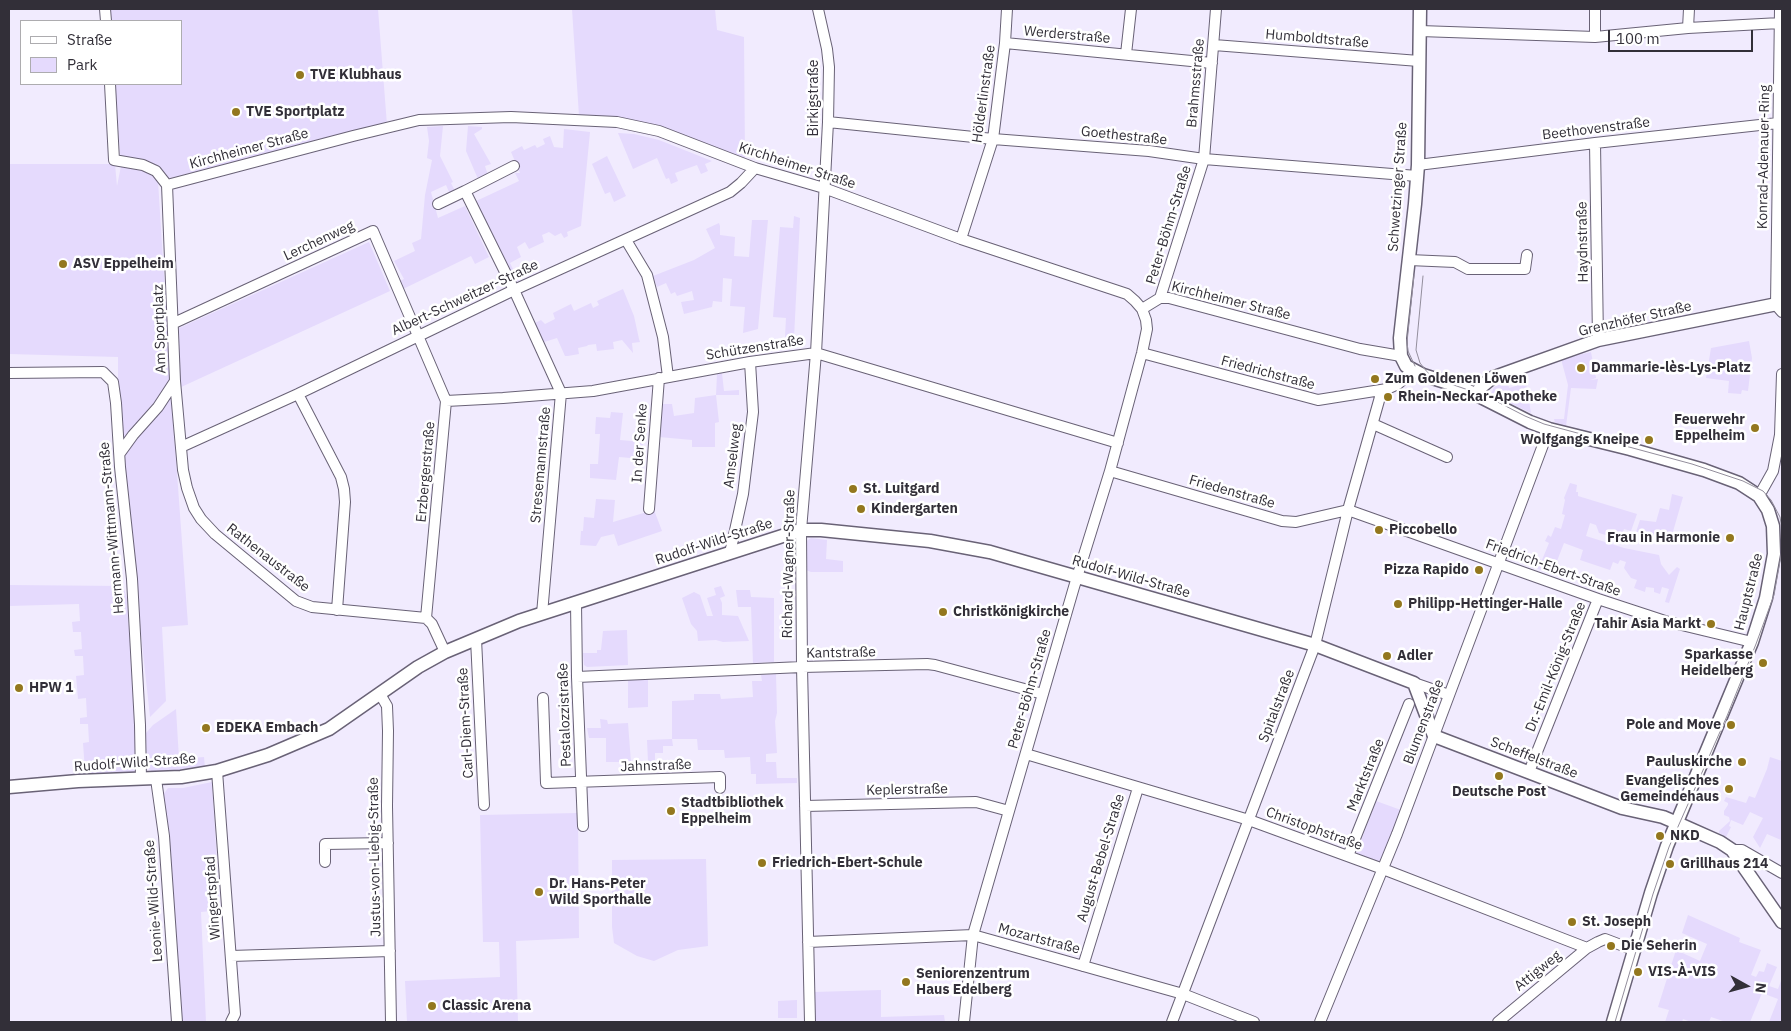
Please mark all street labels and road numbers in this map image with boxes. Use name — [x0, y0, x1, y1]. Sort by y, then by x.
street label: Werderstraße — [1023, 23, 1111, 47]
street label: Humboldtstraße — [1265, 26, 1369, 52]
street label: Brahmsstraße — [1184, 38, 1208, 128]
street label: Hölderlinstraße — [969, 44, 999, 144]
street label: Birkigstraße — [806, 60, 822, 136]
street label: Konrad-Adenauer-Ring — [1754, 85, 1774, 229]
street label: Beethovenstraße — [1541, 114, 1651, 144]
street label: Schwetzinger Straße — [1385, 122, 1411, 252]
street label: Goethestraße — [1080, 123, 1168, 149]
street label: Kirchheimer Straße — [188, 125, 310, 173]
street label: Kirchheimer Straße — [736, 139, 858, 193]
street label: Peter-Böhm-Straße — [1143, 163, 1195, 287]
street label: Haydnstraße — [1574, 201, 1592, 283]
street label: Lerchenweg — [281, 217, 357, 265]
street label: Albert-Schweitzer-Straße — [389, 257, 541, 339]
street label: Kirchheimer Straße — [1170, 278, 1292, 324]
street label: Am Sportplatz — [150, 284, 170, 374]
street label: Grenzhöfer Straße — [1577, 298, 1693, 340]
street label: Schützenstraße — [705, 332, 805, 364]
street label: Friedrichstraße — [1219, 352, 1317, 394]
street label: In der Senke — [629, 403, 651, 483]
street label: Stresemannstraße — [528, 406, 554, 524]
street label: Erzbergerstraße — [413, 421, 439, 523]
street label: Amselweg — [721, 423, 745, 489]
street label: Hermann-Wittmann-Straße — [96, 441, 128, 615]
street label: Friedenstraße — [1187, 472, 1277, 512]
street label: Richard-Wagner-Straße — [779, 489, 799, 639]
street label: Rudolf-Wild-Straße — [653, 515, 775, 569]
street label: Rathenaustraße — [223, 520, 313, 596]
street label: Friedrich-Ebert-Straße — [1483, 536, 1623, 600]
street label: Rudolf-Wild-Straße — [1070, 552, 1192, 602]
street label: Hauptstraße — [1731, 552, 1767, 632]
street label: Dr.-Emil-König-Straße — [1522, 600, 1590, 734]
street label: Peter-Böhm-Straße — [1005, 627, 1055, 751]
street label: Kantstraße — [806, 644, 876, 662]
street label: Pestalozzistraße — [555, 663, 575, 767]
street label: Carl-Diem-Straße — [455, 667, 477, 779]
street label: Spitalstraße — [1255, 667, 1299, 745]
street label: Blumenstraße — [1400, 677, 1448, 767]
street label: Scheffelstraße — [1488, 734, 1580, 782]
street label: Marktstraße — [1344, 736, 1388, 814]
street label: Rudolf-Wild-Straße — [74, 750, 196, 776]
street label: Jahnstraße — [620, 756, 692, 776]
street label: Justus-von-Liebig-Straße — [365, 777, 385, 937]
street label: Keplerstraße — [866, 781, 948, 799]
street label: August-Bebel-Straße — [1074, 792, 1128, 924]
street label: Christophstraße — [1263, 804, 1365, 854]
street label: Leonie-Wild-Straße — [141, 839, 167, 963]
street label: Wingertspfad — [202, 856, 224, 940]
street label: Mozartstraße — [996, 920, 1082, 958]
street label: Attigweg — [1511, 947, 1565, 995]

